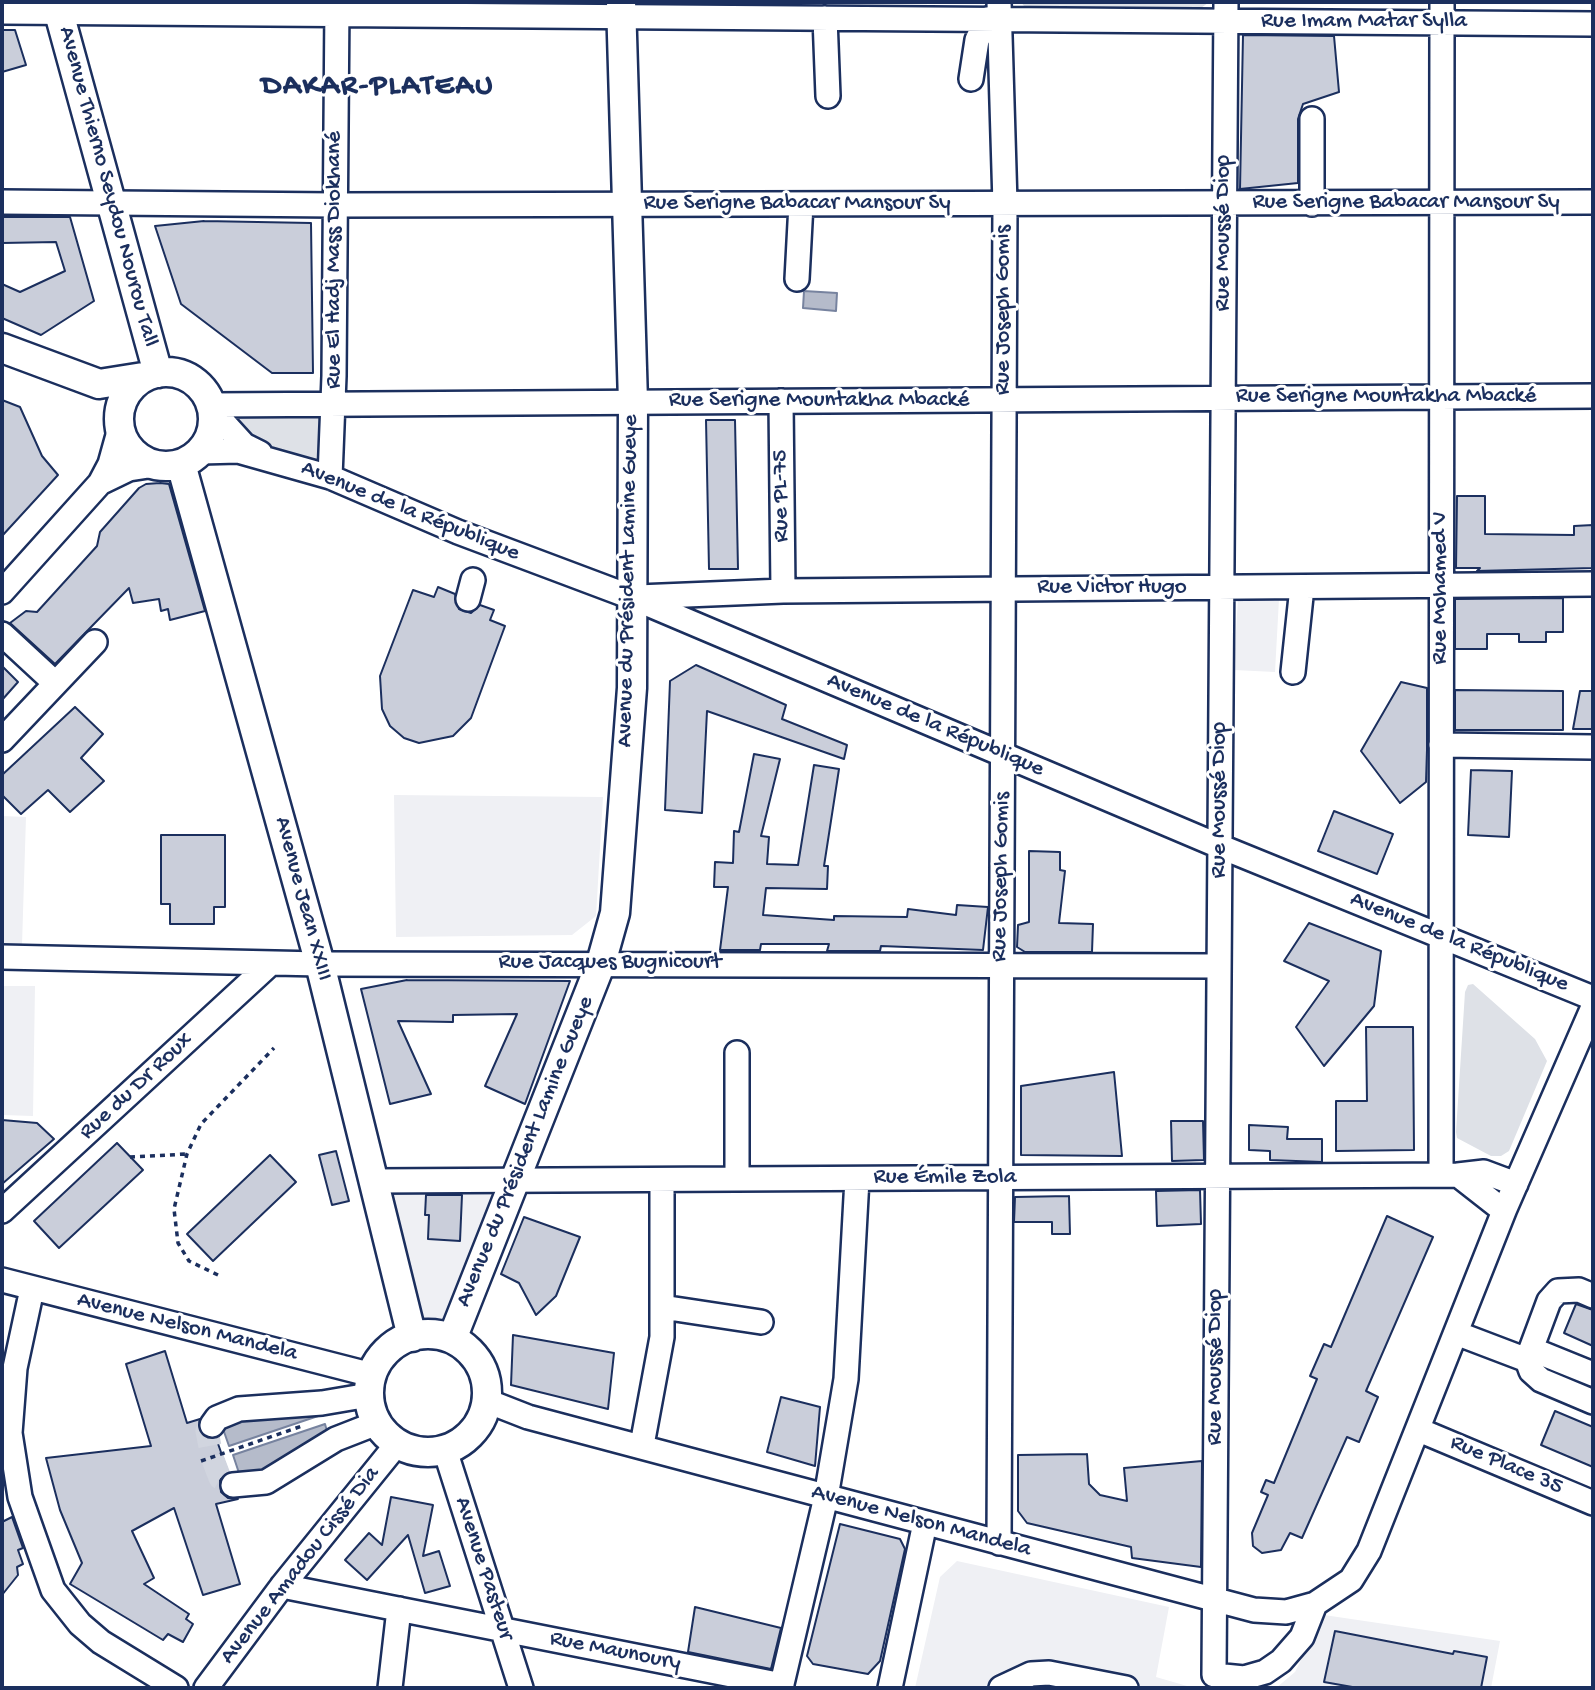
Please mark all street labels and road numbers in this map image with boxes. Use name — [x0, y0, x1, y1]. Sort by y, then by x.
street label: Rue Imam Matar Sylla — [1261, 8, 1467, 36]
street label: Avenue Thierno Seydou Nourou Tall — [51, 24, 163, 350]
street label: Rue El Hadj Mass Diokhané — [321, 131, 349, 389]
street label: Rue Moussé Diop — [1210, 155, 1238, 311]
street label: Rue Serigne Babacar Mansour Sy — [1252, 189, 1560, 217]
street label: Rue Serigne Babacar Mansour Sy — [643, 190, 951, 218]
street label: Rue Joseph Gomis — [990, 225, 1018, 395]
street label: Rue Serigne Mountakha Mbacké — [1236, 383, 1536, 411]
street label: Rue Serigne Mountakha Mbacké — [669, 387, 969, 415]
street label: Avenue du Président Lamine Gueye — [612, 414, 646, 748]
street label: Rue PL-75 — [767, 449, 797, 543]
street label: Avenue de la République — [297, 456, 523, 568]
street label: Rue Mohamed V — [1427, 511, 1455, 665]
street label: Rue Victor Hugo — [1037, 574, 1187, 602]
street label: Avenue de la République — [822, 668, 1048, 784]
street label: Rue Moussé Diop — [1206, 722, 1234, 878]
street label: Rue Joseph Gomis — [987, 792, 1017, 962]
street label: Avenue Jean XXIII — [267, 814, 337, 984]
street label: Avenue de la République — [1346, 887, 1572, 999]
street label: Rue Jacques Bugnicourt — [499, 949, 721, 977]
street label: Avenue du Président Lamine Gueye — [451, 993, 601, 1311]
street label: Rue du Dr Roux — [74, 1027, 200, 1147]
street label: Rue Émile Zola — [874, 1164, 1016, 1192]
street label: Avenue Nelson Mandela — [74, 1287, 300, 1369]
street label: Rue Moussé Diop — [1202, 1289, 1230, 1445]
street label: Rue Place 35 — [1445, 1430, 1567, 1502]
street label: Avenue Amadou Cissé Dia — [215, 1462, 387, 1670]
street label: Avenue Nelson Mandela — [808, 1479, 1034, 1565]
street label: Avenue Pasteur — [447, 1494, 519, 1644]
street label: Rue Maunoury — [547, 1626, 683, 1678]

